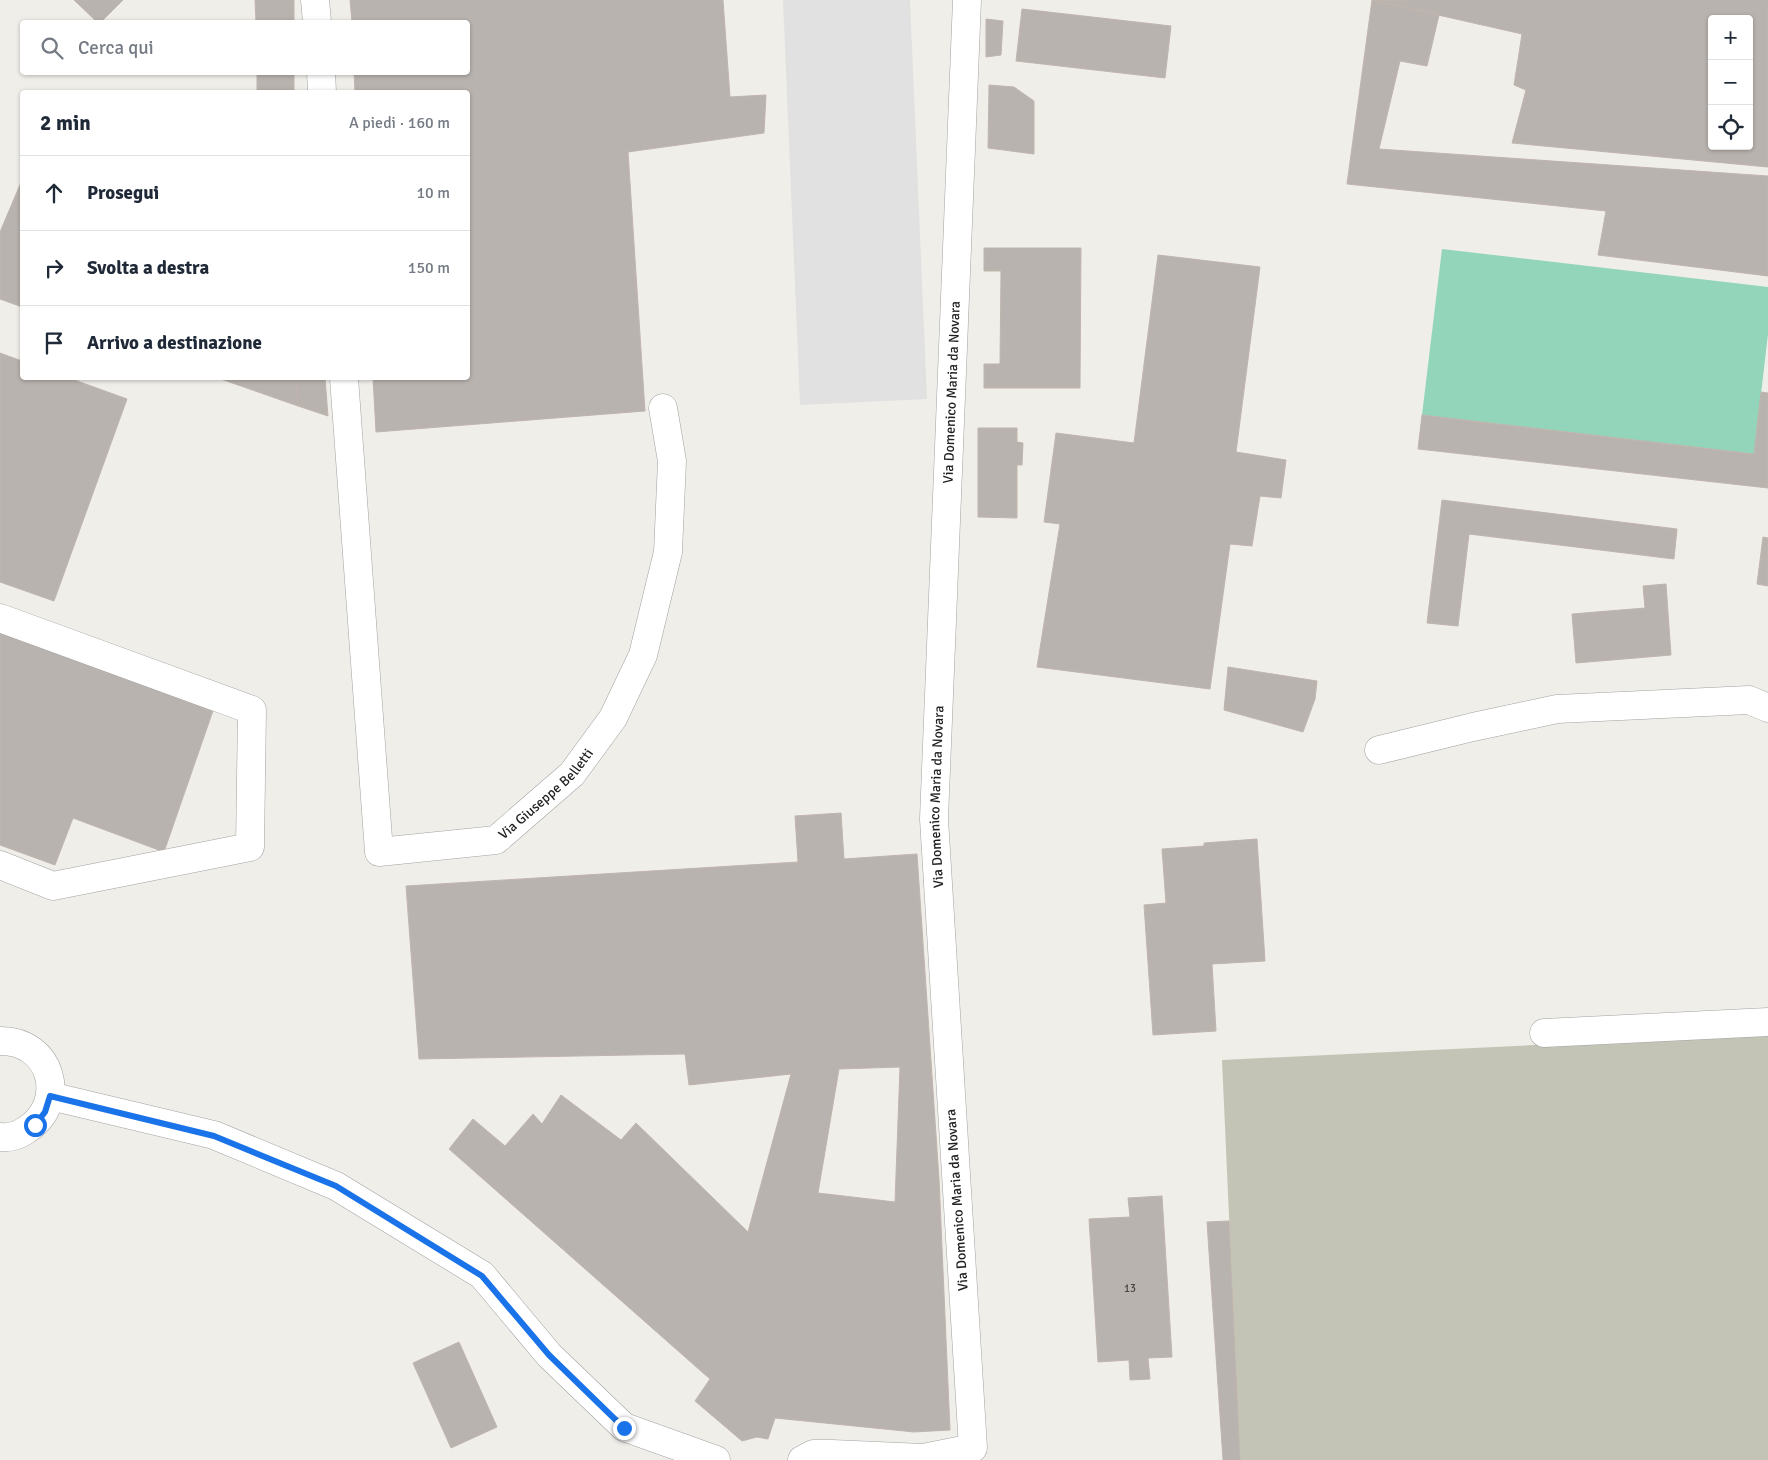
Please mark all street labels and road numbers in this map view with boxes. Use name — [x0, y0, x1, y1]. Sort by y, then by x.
street label: Via Domenico Maria da Novara — [939, 301, 963, 484]
street label: Via Domenico Maria da Novara — [925, 705, 947, 889]
street label: Via Giuseppe Belletti — [495, 745, 596, 843]
street label: Via Domenico Maria da Novara — [942, 1108, 972, 1292]

